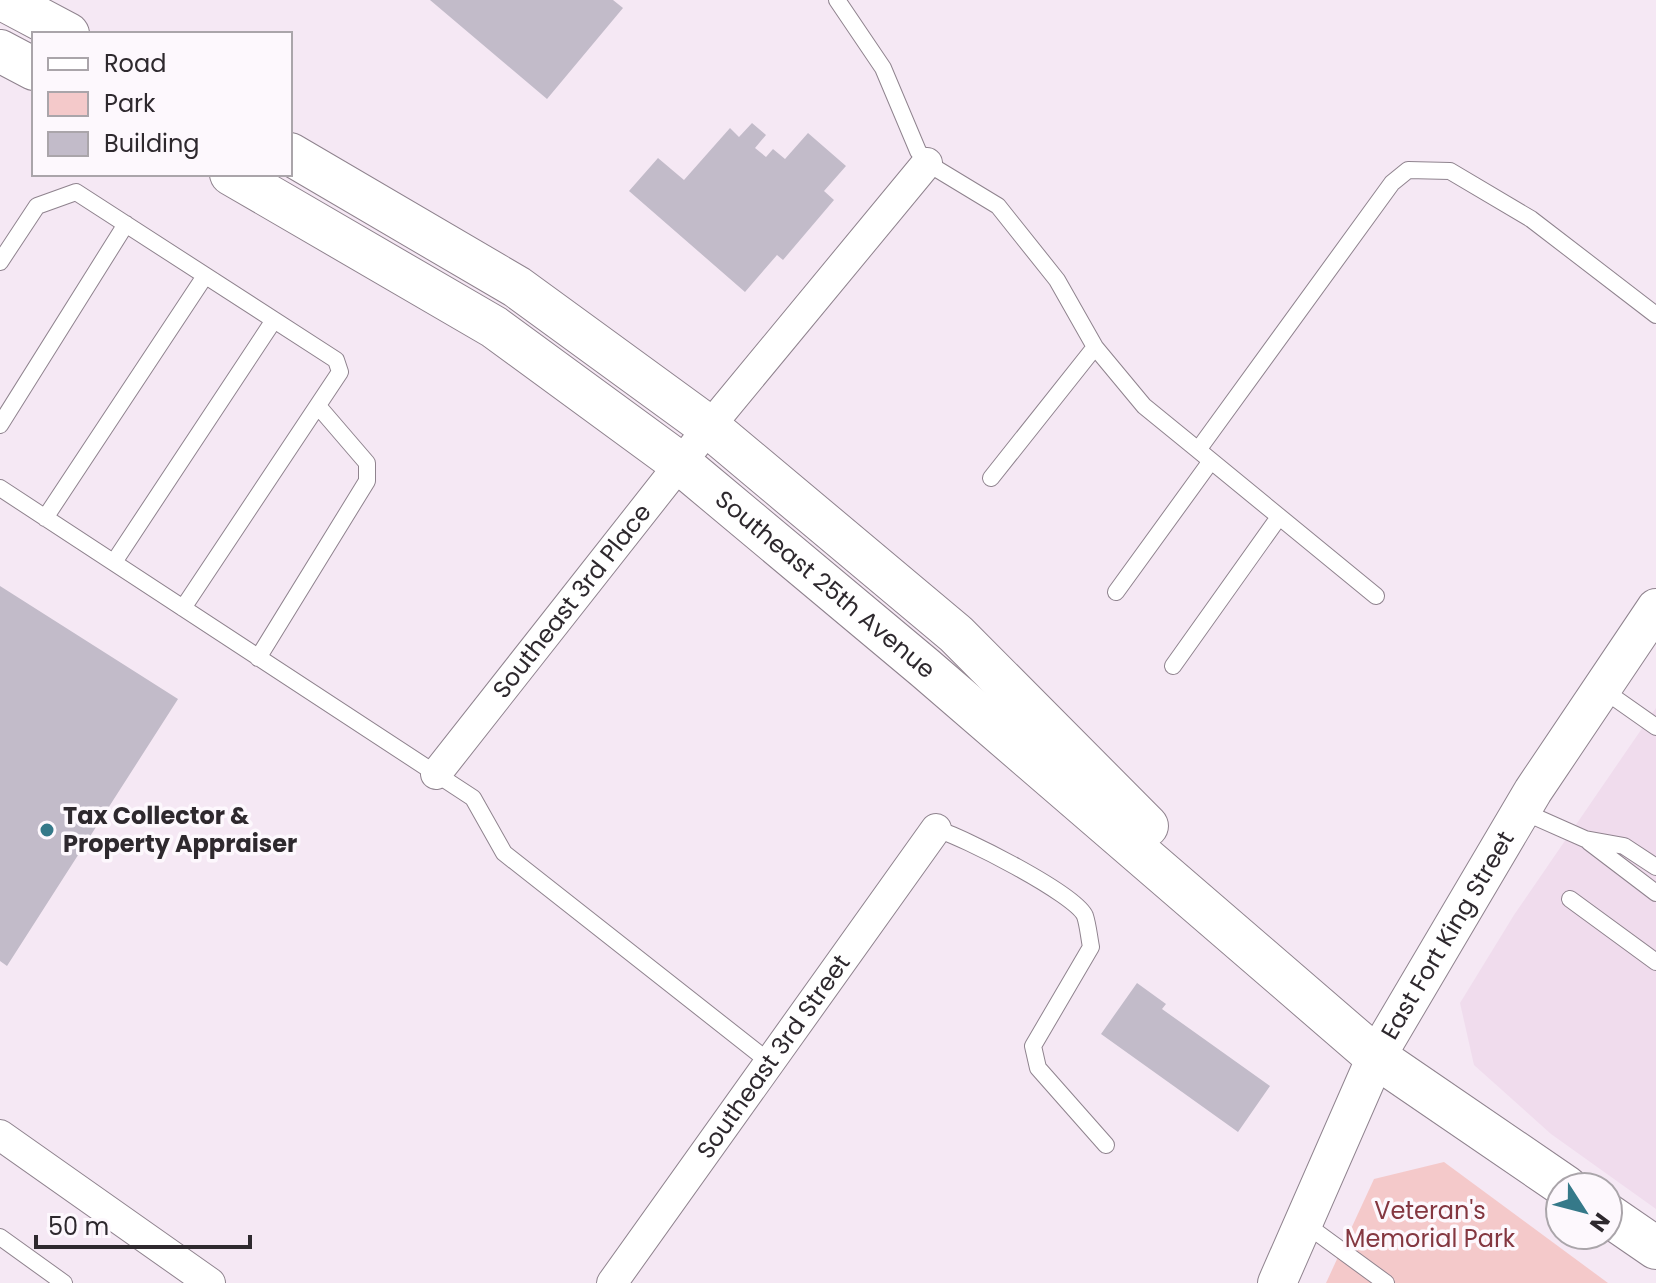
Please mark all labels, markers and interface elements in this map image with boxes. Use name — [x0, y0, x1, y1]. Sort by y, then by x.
legend — [32, 32, 292, 176]
text: Road — [104, 47, 166, 80]
text: Park — [104, 87, 156, 120]
text: Building — [104, 127, 200, 160]
street label: Southeast 25th Avenue — [708, 483, 943, 686]
street label: Southeast 3rd Place — [485, 497, 659, 705]
place label: Tax Collector & Property Appraiser — [63, 799, 297, 860]
marker: Tax Collector & Property Appraiser — [38, 821, 56, 839]
street label: East Fort King Street — [1373, 825, 1522, 1045]
street label: Southeast 3rd Street — [689, 948, 857, 1165]
north arrow — [1544, 1171, 1624, 1251]
park label: Veteran's Memorial Park — [1345, 1194, 1516, 1255]
scale bar — [36, 1199, 250, 1249]
text: N — [1582, 1207, 1617, 1238]
text: 50 m — [48, 1210, 109, 1243]

